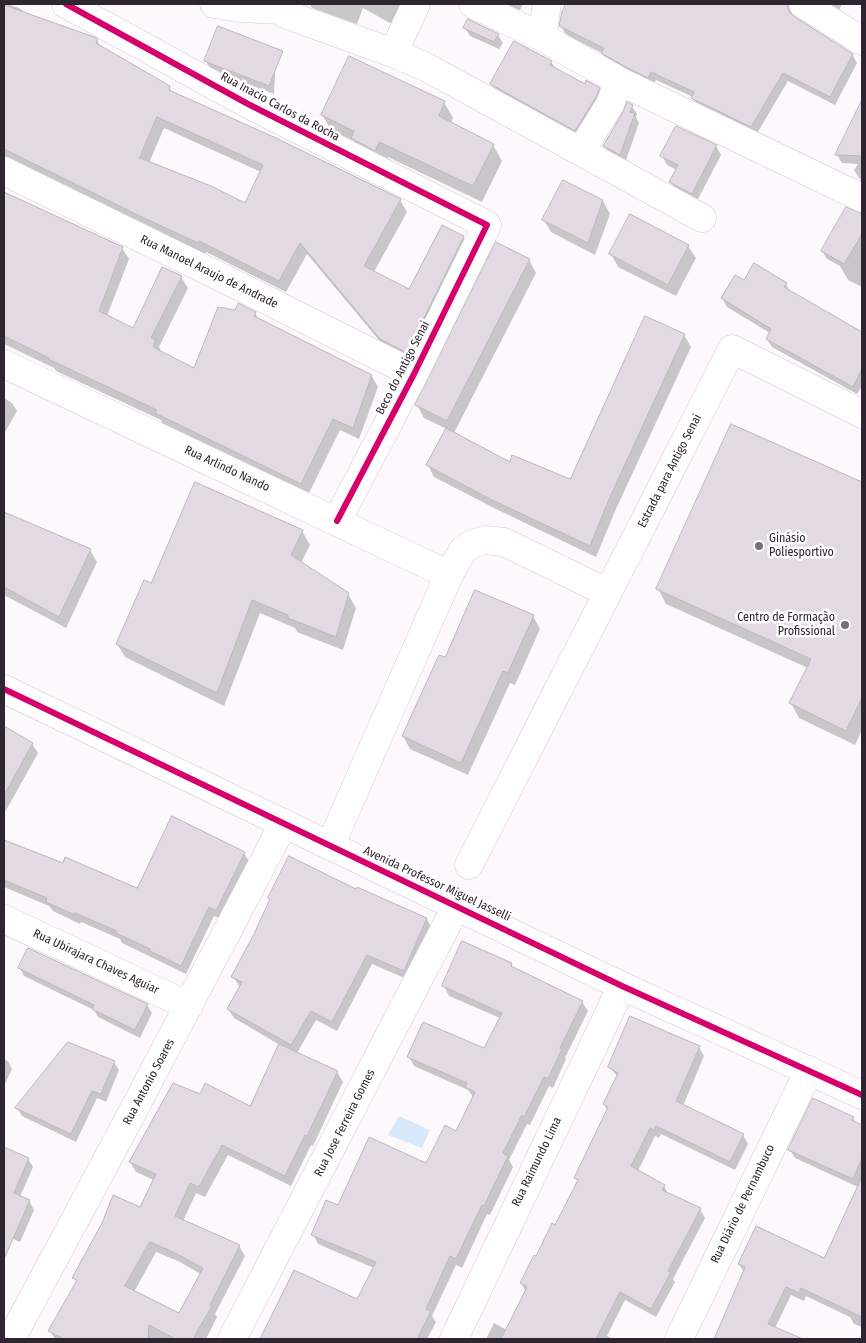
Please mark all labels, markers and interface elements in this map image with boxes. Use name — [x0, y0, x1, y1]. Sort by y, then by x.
street label: Rua Inacio Carlos da Rocha — [218, 69, 342, 145]
street label: Rua Manoel Araujo de Andrade — [138, 232, 280, 312]
street label: Beco do Antigo Senai — [373, 319, 433, 417]
street label: Estrada para Antigo Senai — [635, 412, 705, 530]
street label: Rua Arlindo Nando — [182, 443, 272, 495]
place label: Ginásio Poliesportivo — [769, 532, 834, 560]
marker: Ginásio Poliesportivo — [753, 540, 765, 552]
place label: Centro de Formação Profissional — [737, 611, 835, 639]
marker: Centro de Formação Profissional — [839, 619, 851, 631]
street label: Avenida Professor Miguel Jasselli — [361, 843, 513, 925]
street label: Rua Ubirajara Chaves Aguiar — [31, 926, 161, 998]
street label: Rua Antonio Soares — [120, 1036, 178, 1128]
street label: Rua Jose Ferreira Gomes — [312, 1067, 378, 1179]
street label: Rua Raimundo Lima — [509, 1115, 565, 1209]
street label: Rua Diário de Pernambuco — [708, 1142, 778, 1266]

